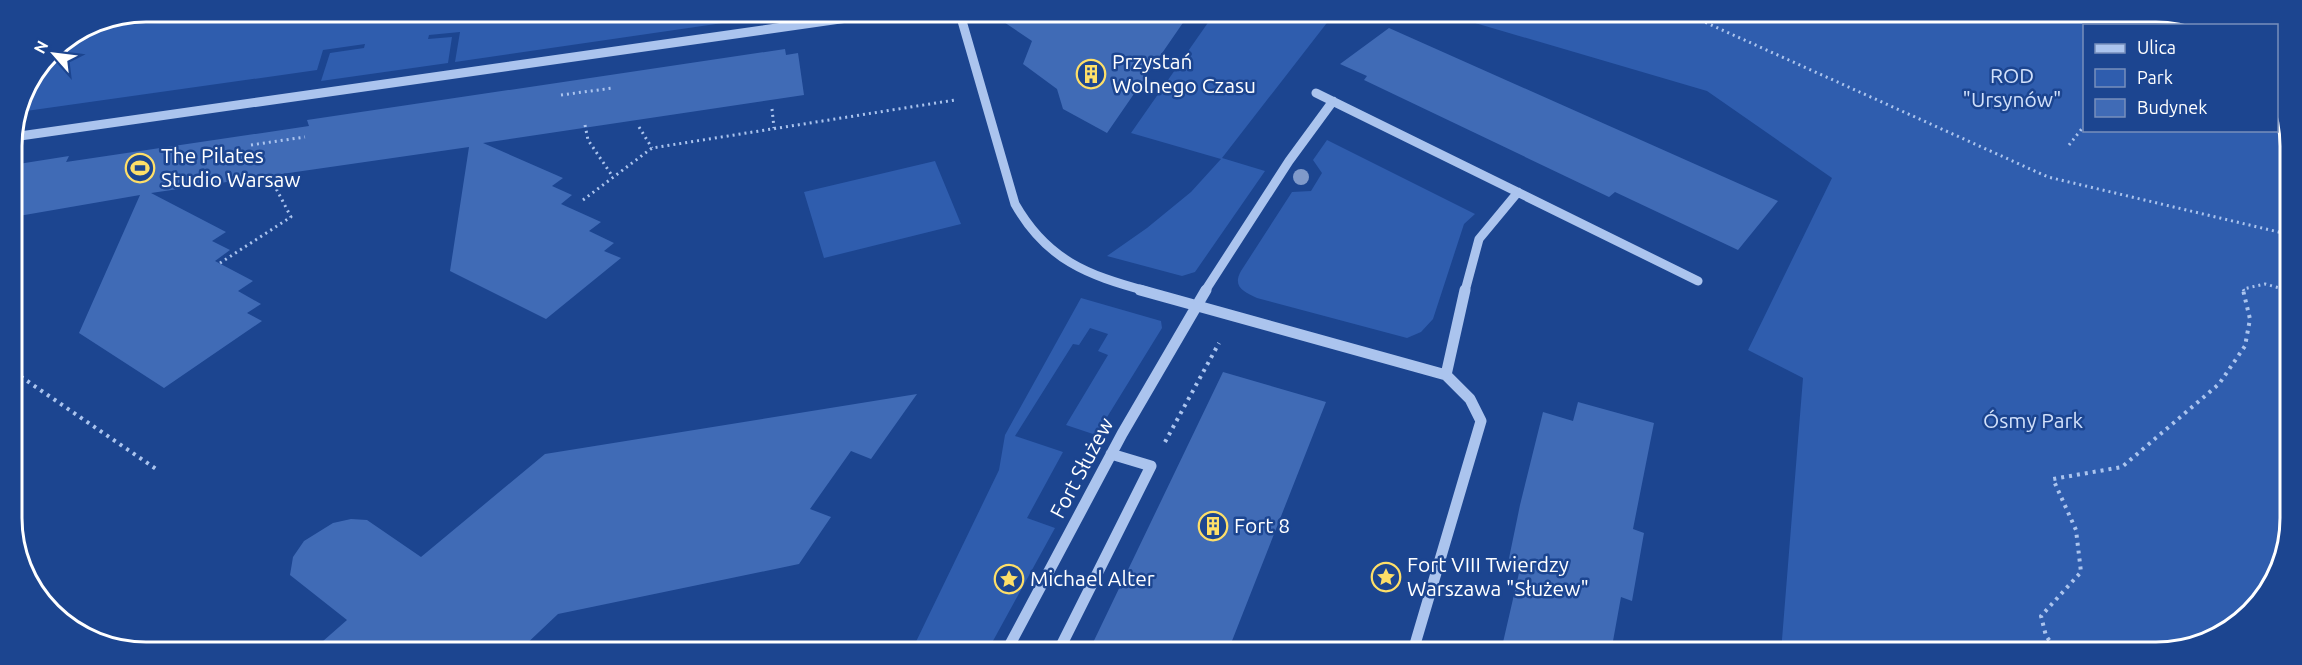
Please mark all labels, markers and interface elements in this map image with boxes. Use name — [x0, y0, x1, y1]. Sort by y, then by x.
north arrow — [24, 24, 84, 84]
legend — [2083, 24, 2278, 132]
text: N — [30, 37, 52, 56]
text: Ulica — [2137, 37, 2176, 57]
place label: Przystań Wolnego Czasu — [1112, 49, 1256, 97]
building icon: Przystań Wolnego Czasu — [1075, 58, 1107, 90]
park label: ROD "Ursynów" — [1963, 63, 2061, 111]
text: Park — [2137, 67, 2173, 87]
text: Budynek — [2137, 97, 2207, 117]
place label: The Pilates Studio Warsaw — [161, 143, 301, 191]
sports icon: The Pilates Studio Warsaw — [124, 152, 156, 184]
park label: Ósmy Park — [1983, 408, 2083, 432]
street label: Fort Służew — [1045, 413, 1118, 522]
building icon: Fort 8 — [1197, 510, 1229, 542]
place label: Fort 8 — [1234, 513, 1290, 537]
place label: Fort VIII Twierdzy Warszawa "Służew" — [1407, 552, 1589, 600]
place icon: Fort VIII Twierdzy Warszawa "Służew" — [1370, 561, 1402, 593]
place icon: Michael Alter — [993, 563, 1025, 595]
place label: Michael Alter — [1030, 566, 1155, 590]

